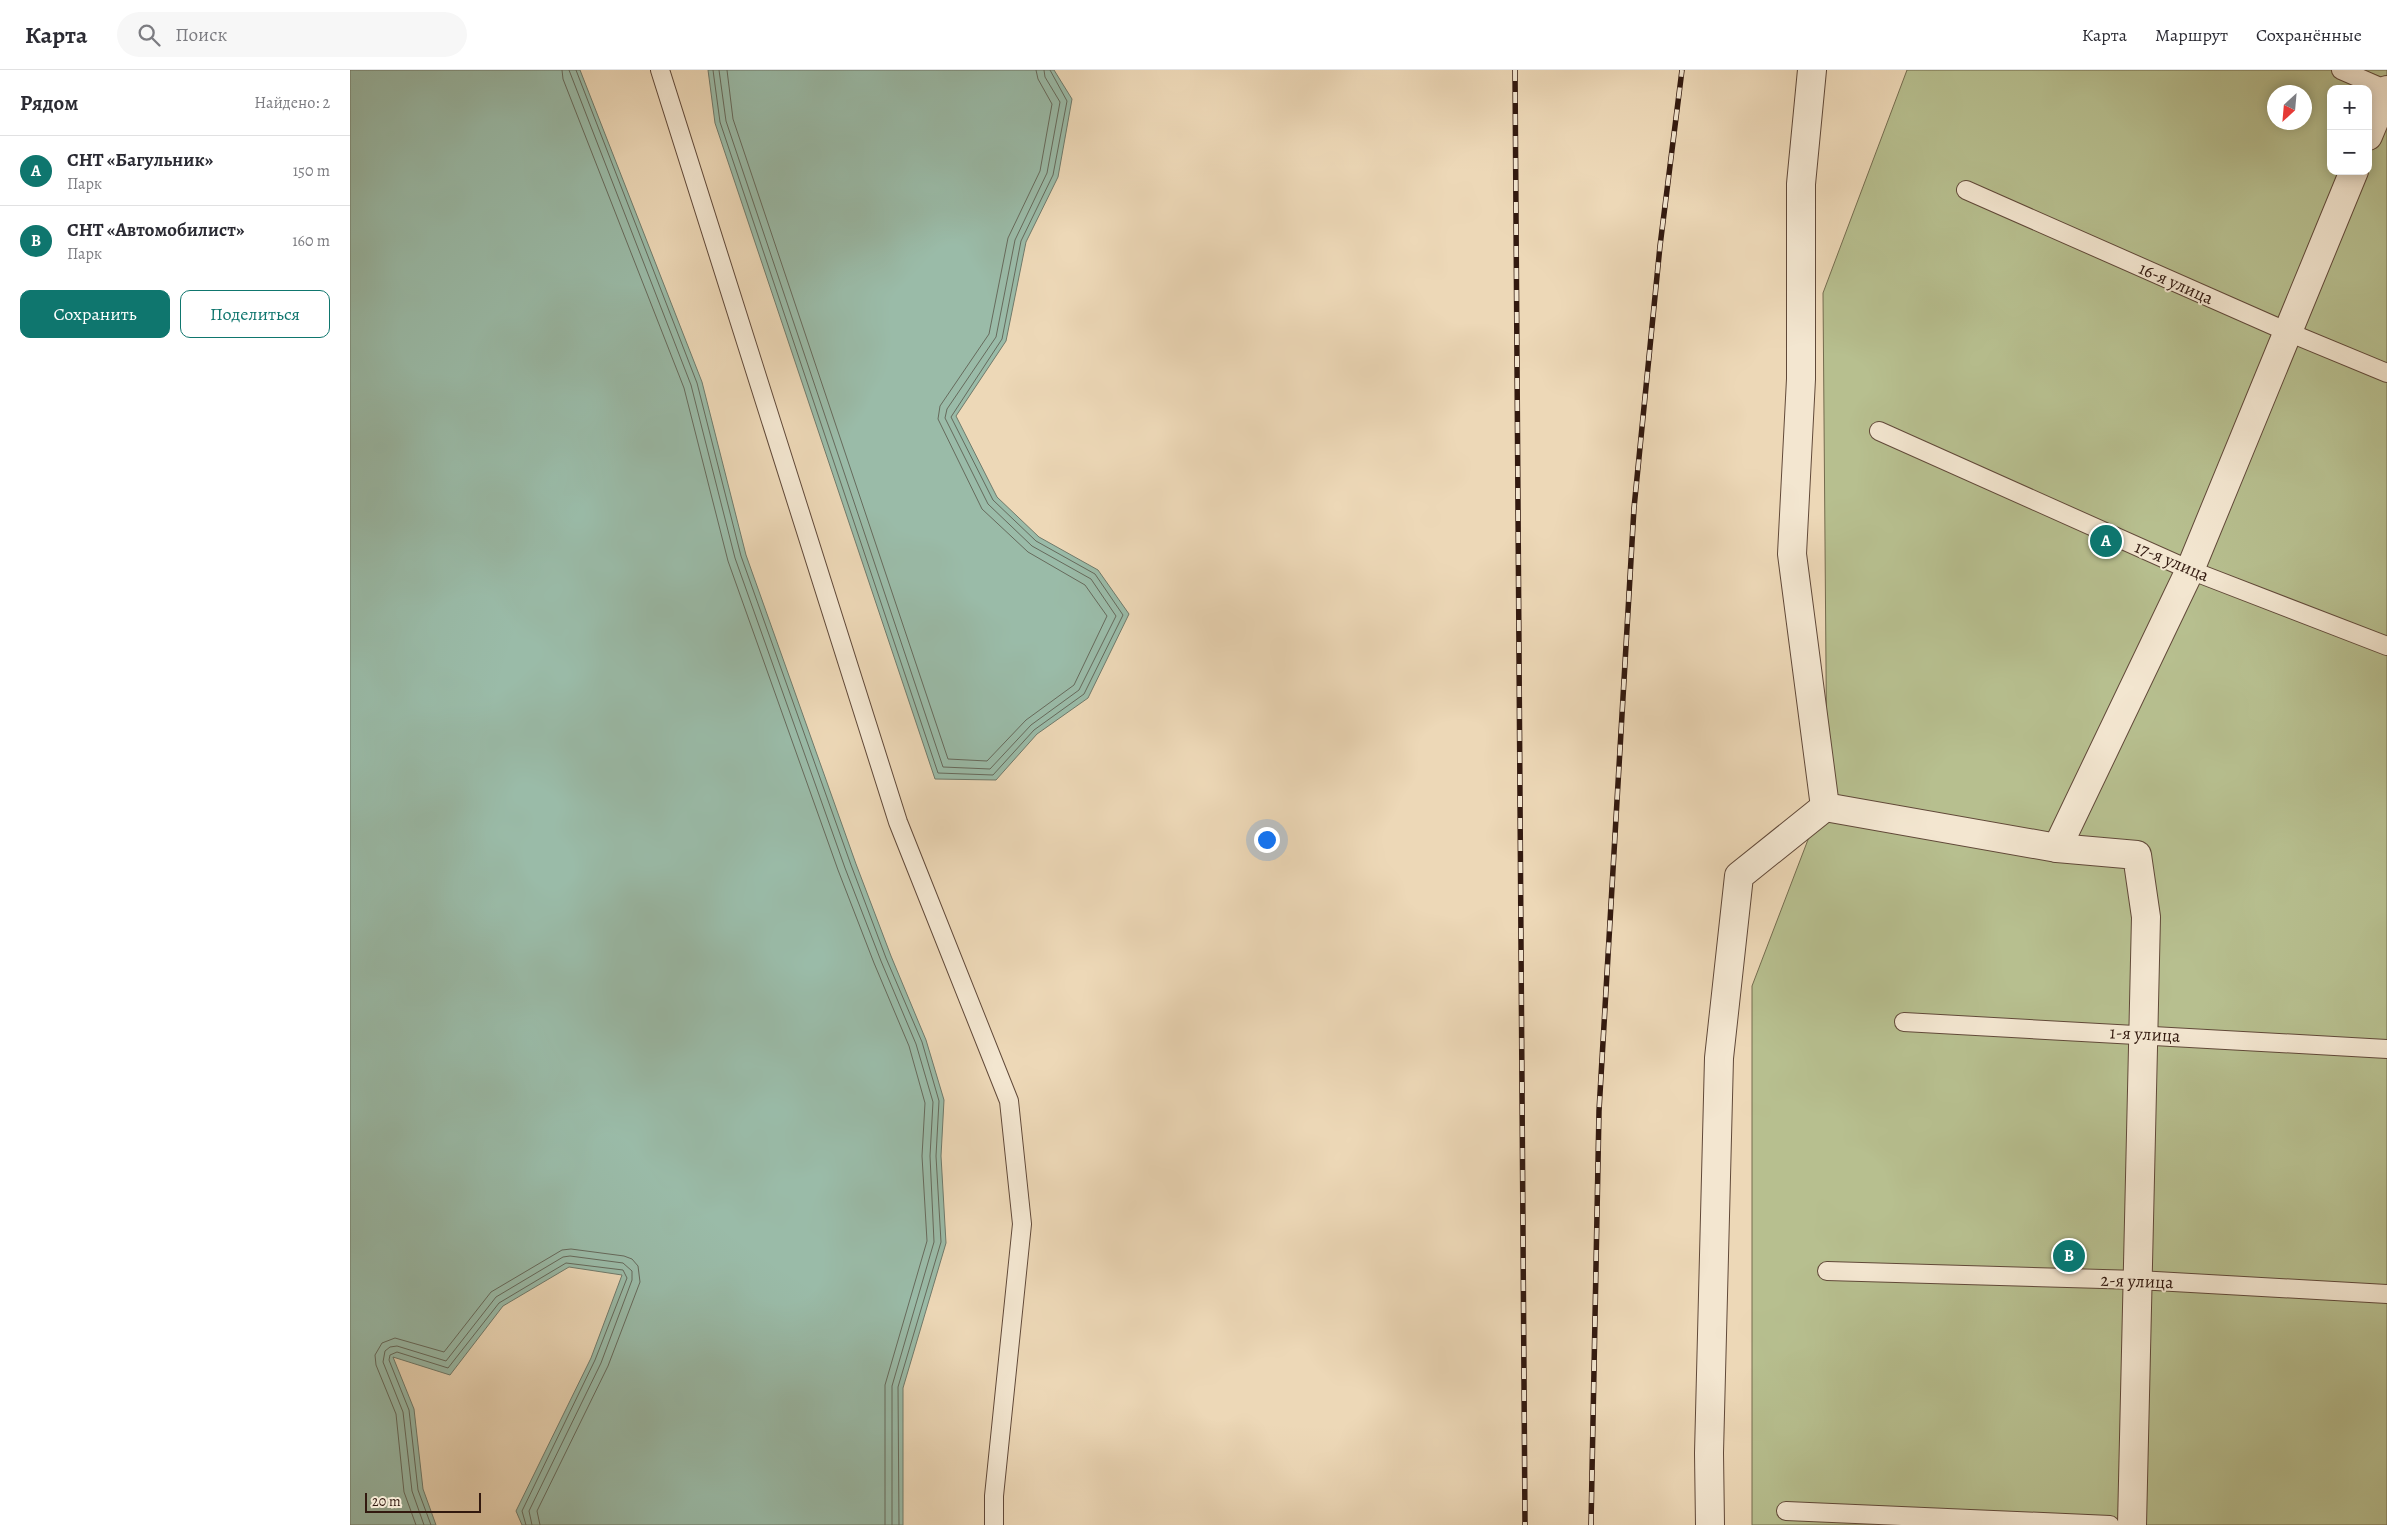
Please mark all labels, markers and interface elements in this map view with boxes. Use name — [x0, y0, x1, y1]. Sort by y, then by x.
search box — [117, 12, 467, 57]
text: Карта — [25, 19, 87, 51]
icon: search — [135, 21, 163, 49]
text: Поиск — [175, 22, 227, 48]
text: Карта — [2082, 23, 2127, 47]
text: Маршрут — [2155, 23, 2228, 47]
text: Сохранённые — [2256, 23, 2362, 47]
north arrow — [2267, 85, 2312, 130]
map controls — [2327, 85, 2372, 175]
button: + — [2327, 85, 2372, 130]
text: Рядом — [20, 89, 78, 117]
text: Найдено: 2 — [254, 92, 330, 114]
button: − — [2327, 130, 2372, 175]
text: СНТ «Багульник» — [67, 147, 213, 173]
text: A — [31, 160, 41, 182]
text: 150 m — [293, 160, 330, 182]
text: Парк — [67, 173, 102, 195]
text: СНТ «Автомобилист» — [67, 217, 244, 243]
text: B — [31, 230, 41, 252]
text: 160 m — [292, 230, 330, 252]
text: Парк — [67, 243, 102, 265]
street label: 16-я улица — [2135, 256, 2218, 310]
button: Сохранить — [20, 290, 170, 338]
button: Поделиться — [180, 290, 330, 338]
pin: A — [2090, 522, 2122, 560]
street label: 17-я улица — [2131, 535, 2213, 588]
your location — [1254, 827, 1280, 853]
street label: 1-я улица — [2109, 1020, 2182, 1048]
pin: B — [2053, 1237, 2085, 1275]
street label: 2-я улица — [2100, 1268, 2175, 1294]
scale bar — [365, 1490, 481, 1513]
text: 20 m — [372, 1492, 401, 1511]

